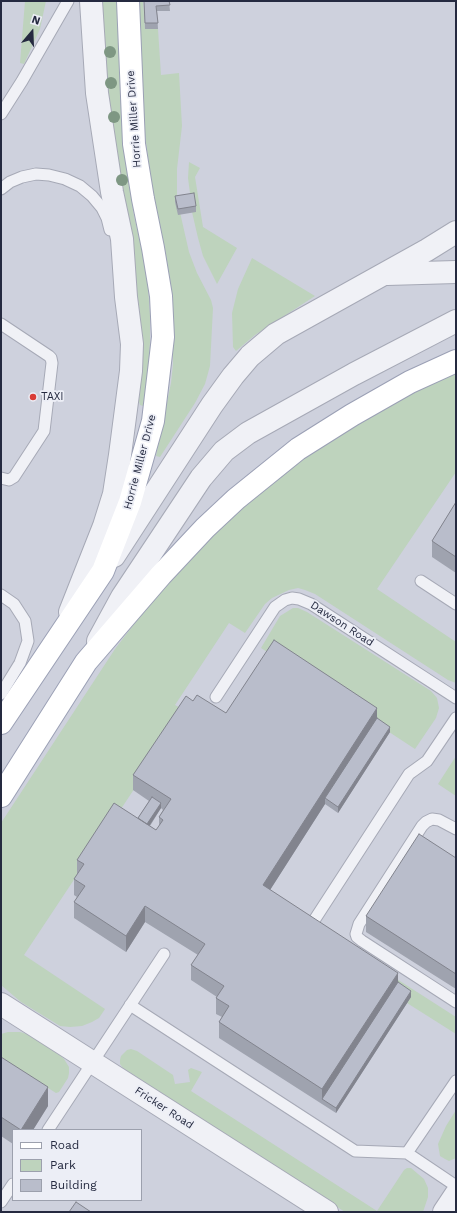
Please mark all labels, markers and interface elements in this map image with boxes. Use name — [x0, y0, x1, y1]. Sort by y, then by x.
north arrow — [12, 12, 52, 52]
text: N — [30, 13, 42, 28]
street label: Horrie Miller Drive — [124, 70, 144, 168]
place label: TAXI — [41, 390, 64, 404]
marker: TAXI — [28, 392, 38, 402]
street label: Horrie Miller Drive — [121, 413, 159, 511]
street label: Dawson Road — [308, 599, 376, 649]
street label: Fricker Road — [132, 1084, 196, 1132]
legend — [12, 1129, 142, 1201]
text: Road — [50, 1138, 79, 1152]
text: Park — [50, 1158, 76, 1172]
text: Building — [50, 1178, 97, 1192]

